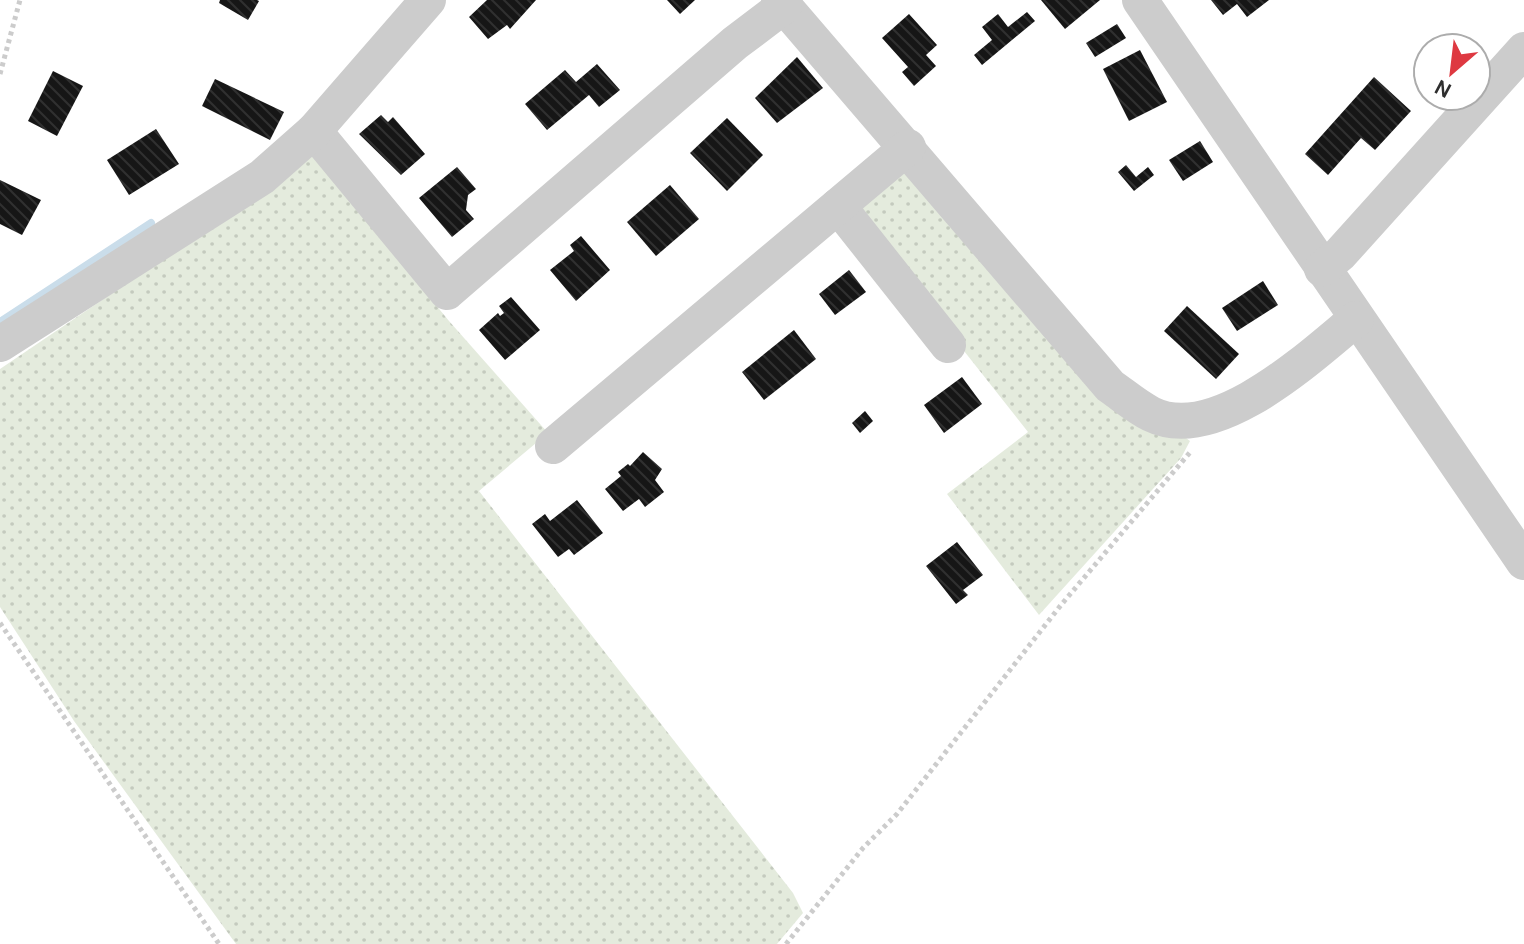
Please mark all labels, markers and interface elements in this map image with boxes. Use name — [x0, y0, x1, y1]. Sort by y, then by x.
north arrow — [1412, 32, 1492, 112]
text: N — [1430, 74, 1456, 104]

